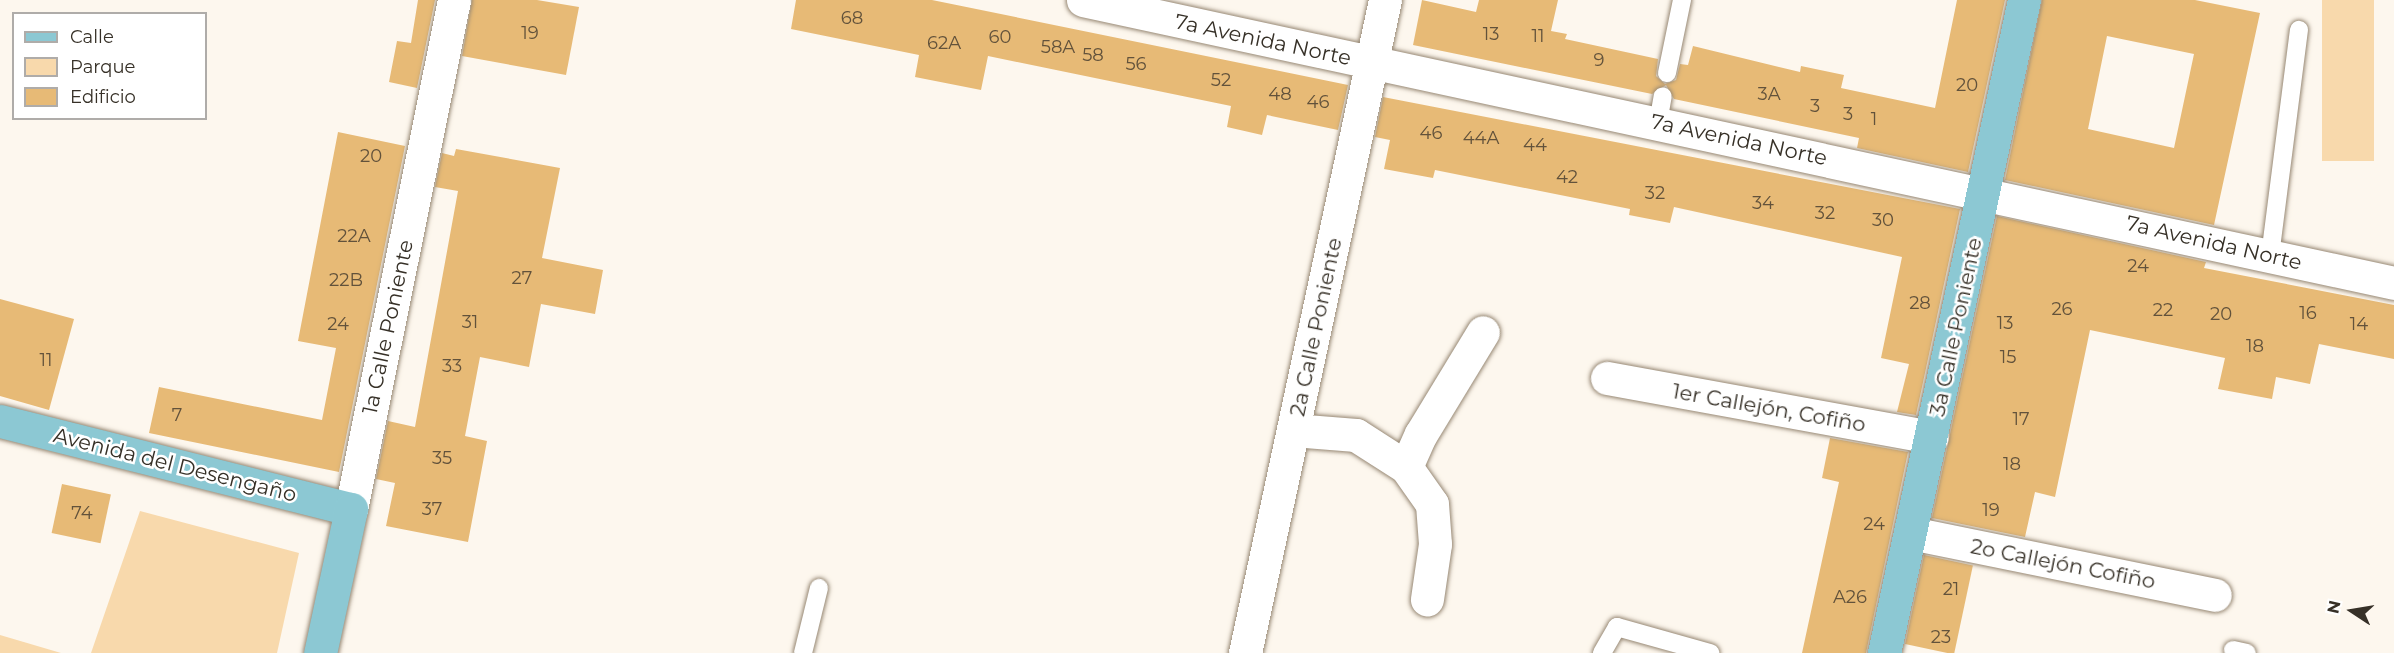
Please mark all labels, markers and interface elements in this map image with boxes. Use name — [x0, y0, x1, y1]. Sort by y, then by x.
house number: 68 — [841, 7, 863, 29]
street label: 7a Avenida Norte — [1173, 9, 1353, 71]
legend — [12, 12, 207, 120]
house number: 19 — [521, 22, 539, 44]
house number: 13 — [1483, 23, 1499, 45]
house number: 11 — [1532, 25, 1544, 47]
text: Calle — [70, 26, 114, 48]
house number: 60 — [989, 26, 1011, 48]
house number: 62A — [927, 32, 961, 54]
house number: 58A — [1041, 36, 1075, 58]
house number: 58 — [1082, 44, 1104, 66]
house number: 9 — [1594, 49, 1604, 71]
house number: 56 — [1125, 53, 1147, 75]
text: Parque — [70, 56, 135, 78]
house number: 52 — [1211, 69, 1231, 91]
house number: 20 — [1956, 74, 1978, 96]
house number: 48 — [1268, 83, 1292, 105]
house number: 3A — [1757, 83, 1781, 105]
text: Edificio — [70, 86, 136, 108]
house number: 46 — [1307, 91, 1329, 113]
house number: 3 — [1810, 95, 1820, 117]
house number: 3 — [1843, 103, 1853, 125]
house number: 1 — [1871, 108, 1877, 130]
street label: 7a Avenida Norte — [1649, 109, 1829, 171]
house number: 46 — [1420, 122, 1442, 144]
house number: 44A — [1463, 127, 1499, 149]
house number: 44 — [1523, 134, 1547, 156]
house number: 20 — [360, 145, 382, 167]
house number: 42 — [1556, 166, 1578, 188]
house number: 32 — [1645, 182, 1665, 204]
house number: 34 — [1752, 192, 1774, 214]
house number: 32 — [1815, 202, 1835, 224]
house number: 30 — [1872, 209, 1894, 231]
street label: 7a Avenida Norte — [2124, 211, 2304, 275]
house number: 22A — [337, 225, 371, 247]
street label: 2a Calle Poniente — [1285, 235, 1347, 419]
street label: 3a Calle Poniente — [1925, 235, 1987, 419]
street label: 1a Calle Poniente — [357, 238, 419, 416]
house number: 24 — [2127, 255, 2149, 277]
house number: 27 — [512, 267, 532, 289]
house number: 22B — [329, 269, 363, 291]
house number: 28 — [1909, 292, 1931, 314]
house number: 26 — [2051, 298, 2073, 320]
house number: 22 — [2153, 299, 2173, 321]
house number: 16 — [2299, 302, 2317, 324]
house number: 20 — [2210, 303, 2232, 325]
house number: 31 — [462, 311, 478, 333]
house number: 13 — [1997, 312, 2013, 334]
house number: 24 — [327, 313, 349, 335]
house number: 14 — [2350, 313, 2368, 335]
house number: 18 — [2246, 335, 2264, 357]
house number: 15 — [2000, 346, 2016, 368]
house number: 11 — [40, 349, 52, 371]
house number: 33 — [442, 355, 462, 377]
street label: 1er Callejón, Cofiño — [1670, 379, 1868, 437]
house number: 7 — [172, 404, 182, 426]
house number: 17 — [2012, 408, 2030, 430]
street label: Avenida del Desengaño — [51, 423, 299, 507]
house number: 35 — [432, 447, 452, 469]
house number: 18 — [2003, 453, 2021, 475]
house number: 37 — [422, 498, 442, 520]
house number: 19 — [1982, 499, 2000, 521]
house number: 74 — [71, 502, 93, 524]
house number: 24 — [1863, 513, 1885, 535]
street label: 2o Callejón Cofiño — [1968, 534, 2158, 594]
house number: 21 — [1943, 578, 1959, 600]
north arrow — [2322, 581, 2382, 641]
house number: A26 — [1833, 586, 1867, 608]
text: N — [2323, 599, 2345, 615]
house number: 23 — [1931, 626, 1951, 648]

